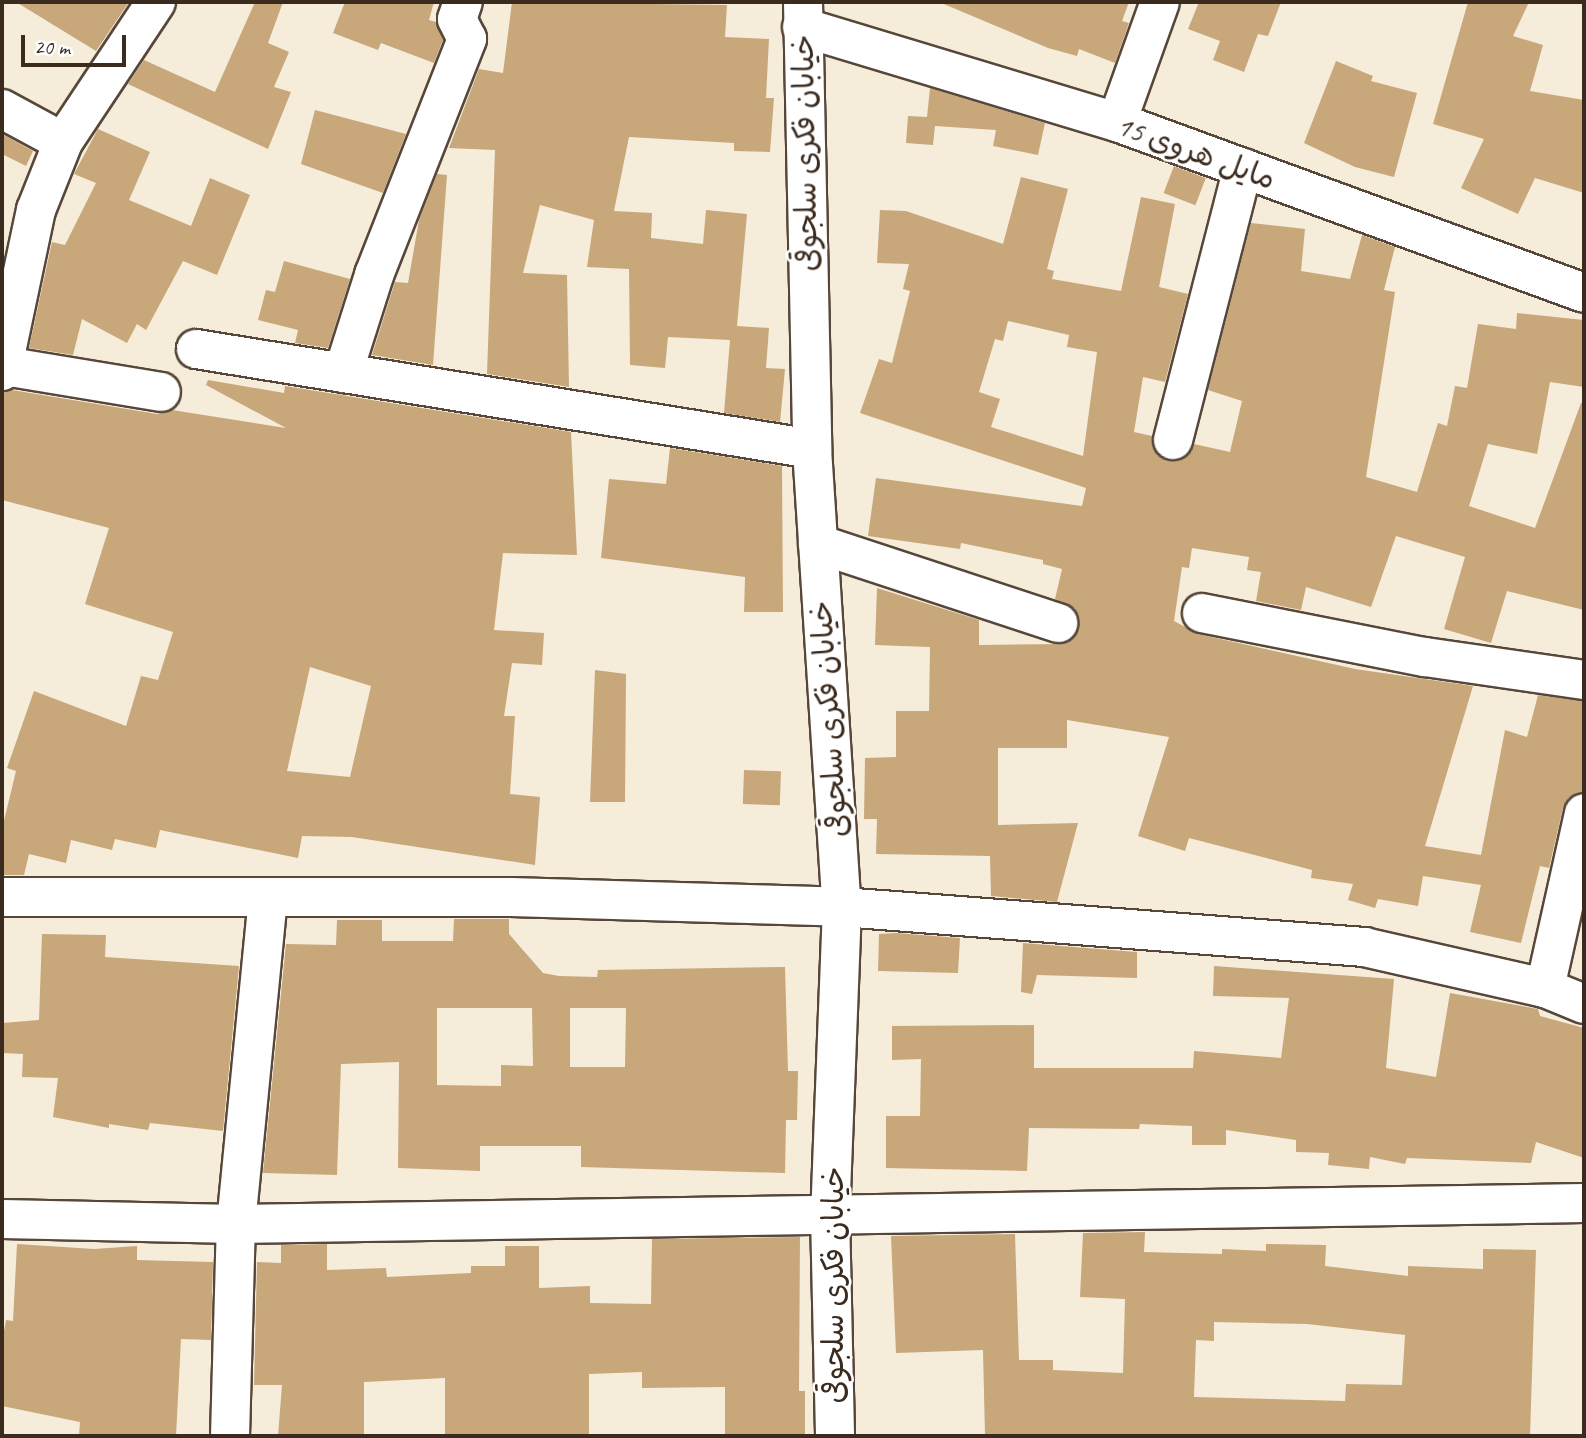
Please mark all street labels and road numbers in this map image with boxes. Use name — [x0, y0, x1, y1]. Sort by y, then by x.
street label: خیابان فکری سلجوقی — [785, 34, 825, 272]
street label: مایل هروی 15 — [1112, 107, 1280, 197]
street label: خیابان فکری سلجوقی — [803, 600, 855, 838]
street label: خیابان فکری سلجوقی — [815, 1166, 851, 1404]

